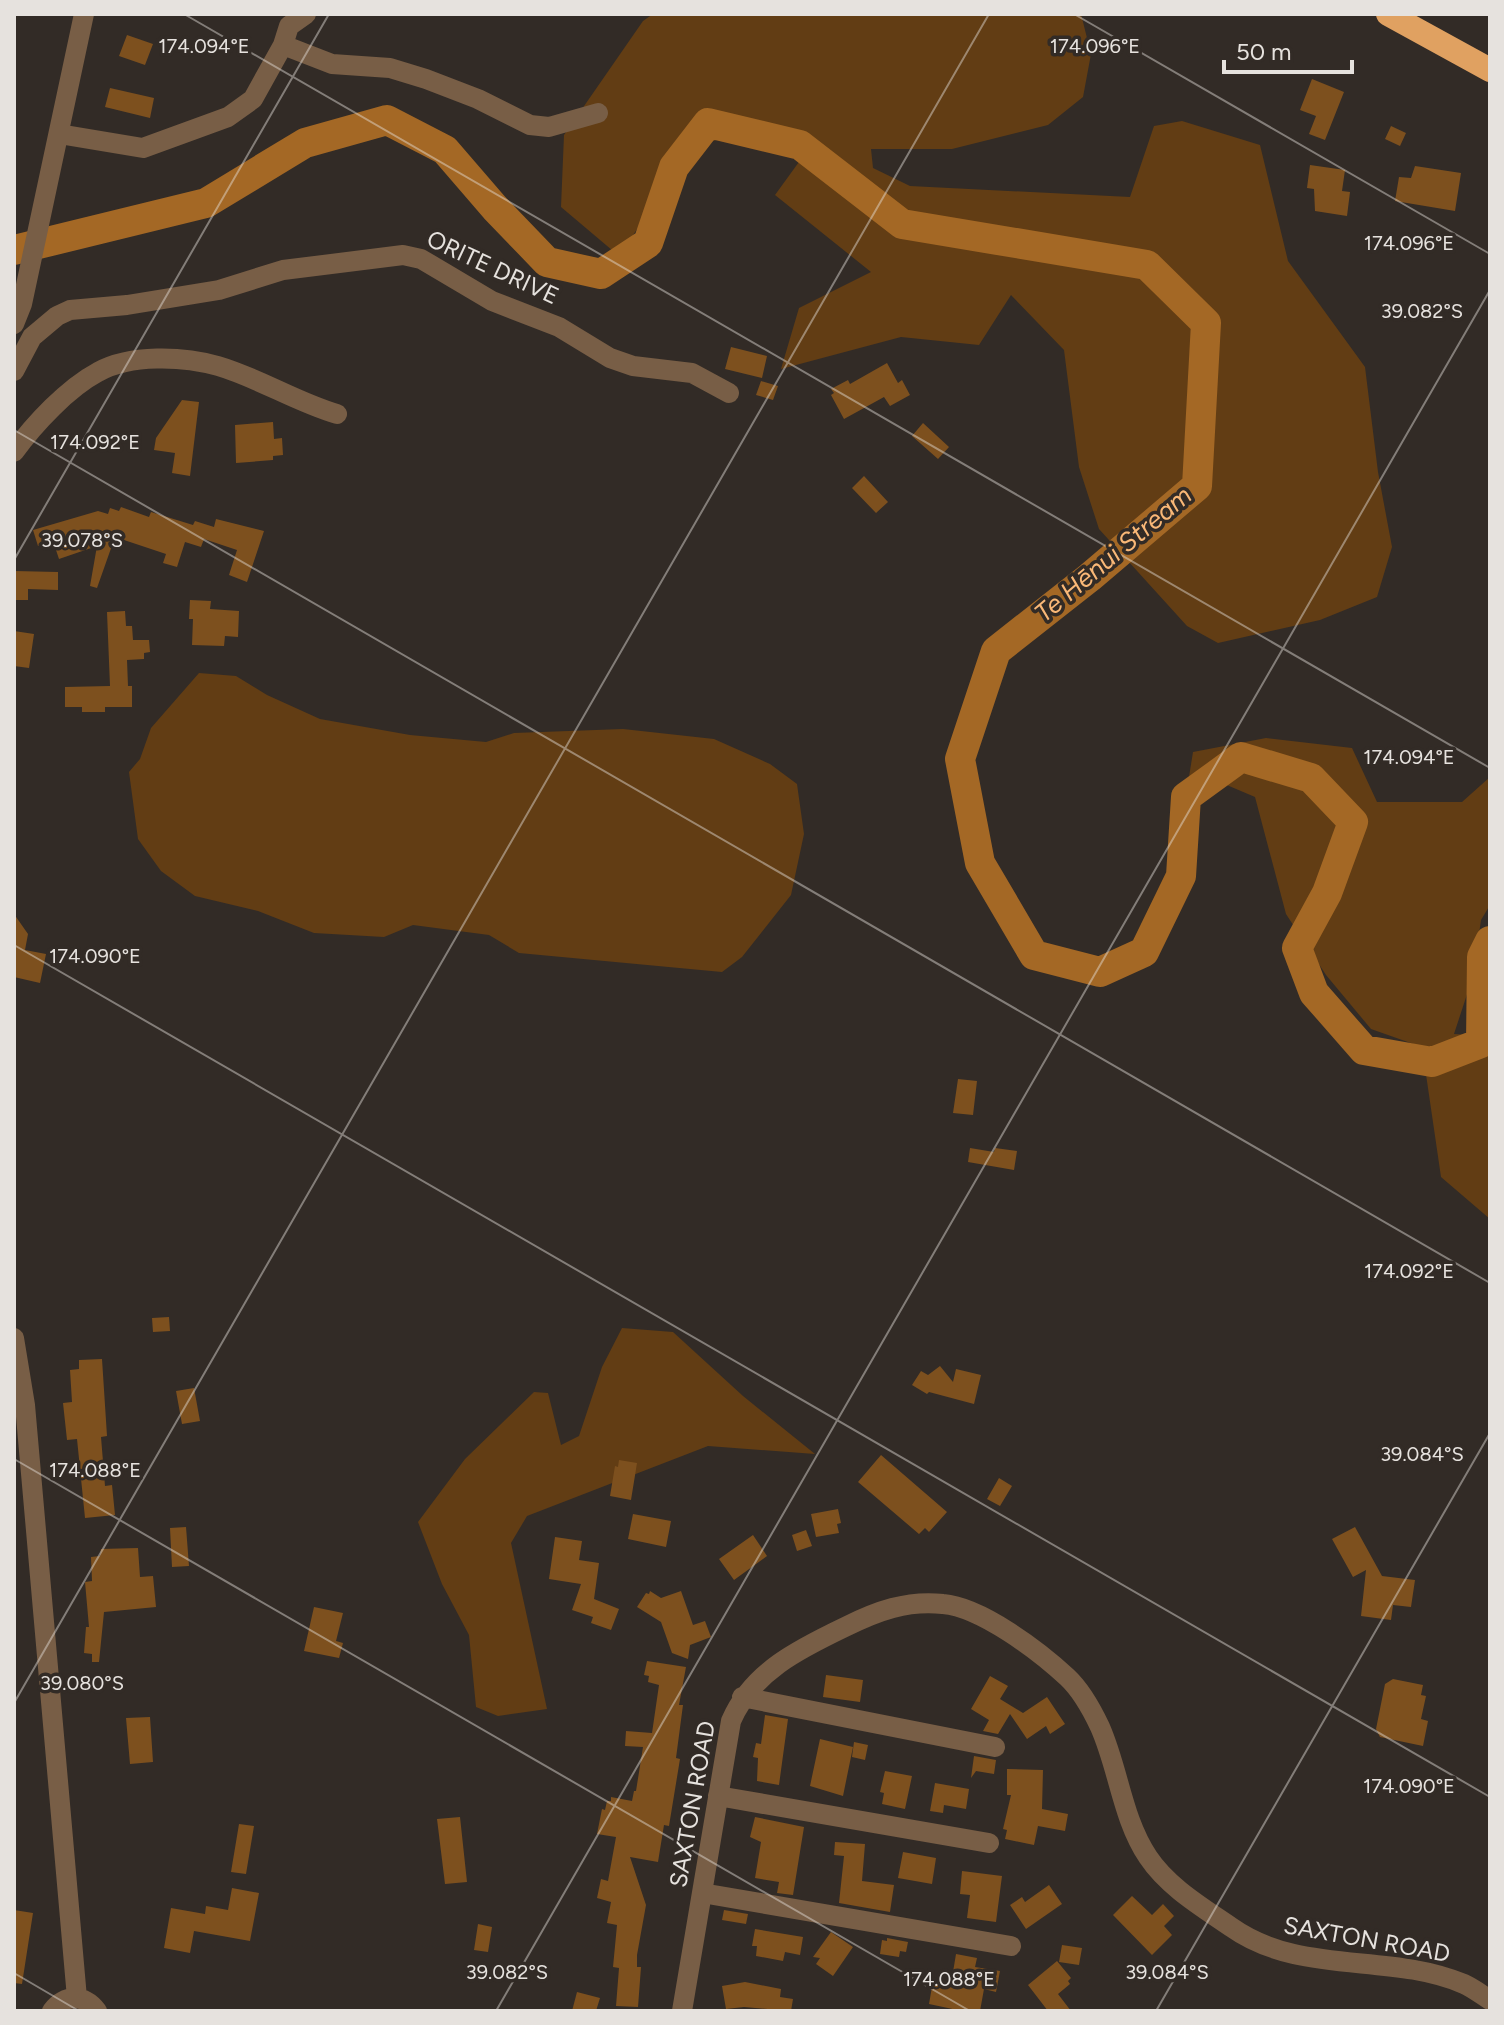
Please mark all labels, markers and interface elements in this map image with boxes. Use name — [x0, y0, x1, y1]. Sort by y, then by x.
scale bar — [1224, 24, 1352, 74]
text: 174.094°E — [158, 34, 250, 58]
text: 174.096°E — [1050, 34, 1140, 58]
text: 50 m — [1236, 37, 1292, 66]
street label: ORITE DRIVE — [422, 224, 564, 310]
text: 174.096°E — [1364, 231, 1454, 255]
text: 39.082°S — [1381, 299, 1463, 323]
text: 174.092°E — [50, 430, 140, 454]
water label: Te Hēnui Stream — [1028, 479, 1198, 629]
text: 39.078°S — [41, 528, 123, 552]
text: 174.094°E — [1363, 745, 1455, 769]
text: 174.090°E — [49, 944, 141, 968]
text: 174.092°E — [1364, 1259, 1454, 1283]
text: 39.084°S — [1380, 1442, 1464, 1466]
text: 174.088°E — [49, 1458, 141, 1482]
text: 39.080°S — [40, 1671, 124, 1695]
street label: SAXTON ROAD — [663, 1719, 721, 1889]
text: 174.090°E — [1363, 1774, 1455, 1798]
street label: SAXTON ROAD — [1282, 1910, 1452, 1968]
text: 39.082°S — [466, 1960, 548, 1984]
text: 39.084°S — [1125, 1960, 1209, 1984]
text: 174.088°E — [903, 1967, 995, 1991]

